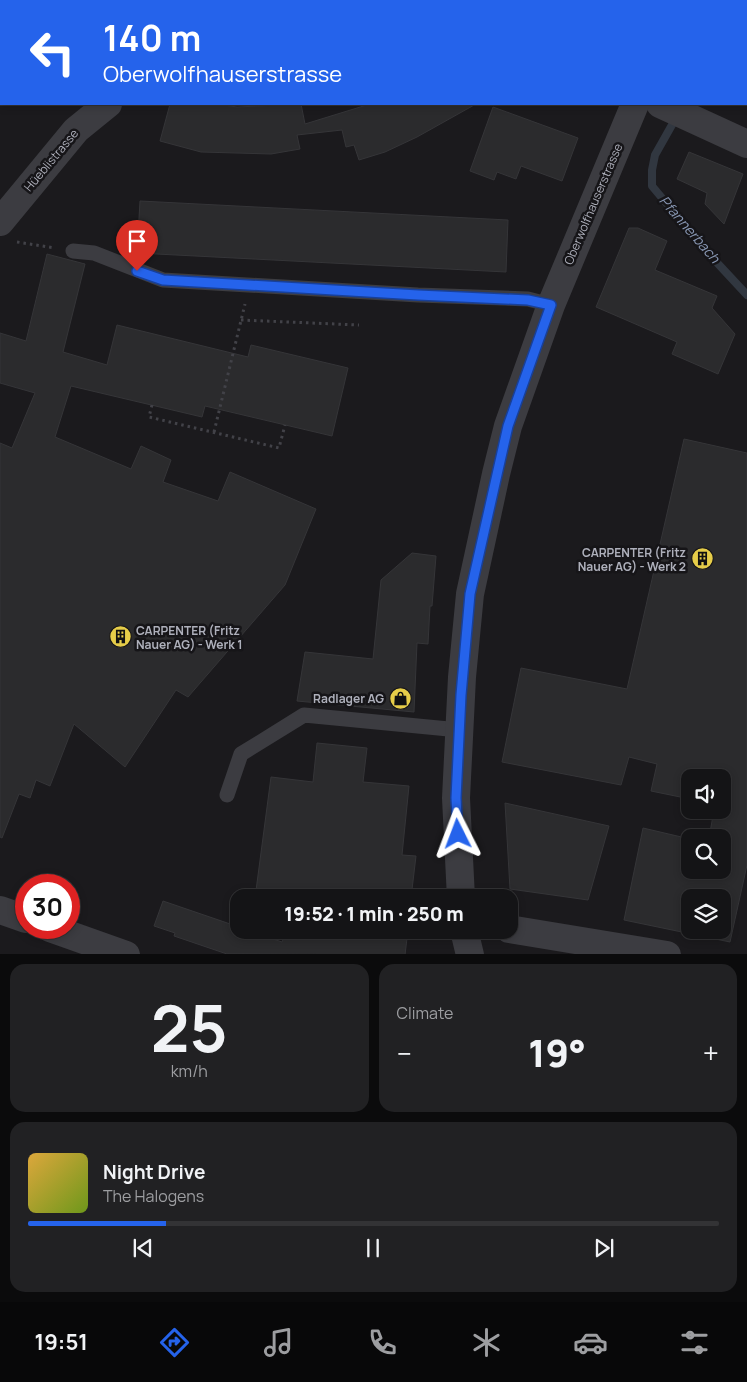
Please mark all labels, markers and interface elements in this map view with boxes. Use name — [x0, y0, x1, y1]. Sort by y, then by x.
text: 140 m — [103, 14, 201, 62]
icon: left — [20, 20, 85, 85]
text: Oberwolfhauserstrasse — [103, 59, 342, 89]
street label: Hüeblistrasse — [20, 125, 82, 195]
street label: Oberwolfhauserstrasse — [560, 141, 626, 267]
water label: Pfannerbach — [655, 191, 725, 267]
pin — [116, 220, 158, 271]
icon: arrive — [123, 227, 151, 255]
place label: CARPENTER (Fritz Nauer AG) - Werk 2 — [578, 544, 686, 575]
building icon: CARPENTER (Fritz Nauer AG) - Werk 2 — [690, 547, 714, 571]
place label: CARPENTER (Fritz Nauer AG) - Werk 1 — [136, 622, 242, 653]
building icon: CARPENTER (Fritz Nauer AG) - Werk 1 — [108, 625, 132, 649]
shop icon: Radlager AG — [388, 686, 412, 710]
place label: Radlager AG — [313, 690, 384, 707]
map controls — [681, 769, 731, 939]
button: sound — [681, 769, 731, 819]
position arrow — [431, 807, 483, 859]
button: search — [681, 829, 731, 879]
speed limit sign: 30 — [15, 874, 80, 939]
button: layers — [681, 889, 731, 939]
text: 19:52 · 1 min · 250 m — [284, 901, 464, 927]
text: 25 — [151, 983, 228, 1072]
text: Climate — [397, 1002, 453, 1024]
text: 19° — [528, 1026, 586, 1078]
text: − — [397, 1034, 412, 1072]
text: + — [703, 1034, 719, 1072]
text: km/h — [171, 1060, 208, 1082]
text: Night Drive — [103, 1159, 205, 1185]
text: The Halogens — [103, 1185, 204, 1207]
icon: previous — [129, 1234, 157, 1262]
icon: pause — [359, 1234, 387, 1262]
icon: next — [590, 1234, 618, 1262]
icon: directions — [157, 1325, 192, 1360]
icon: music — [261, 1325, 296, 1360]
icon: phone — [365, 1325, 400, 1360]
icon: climate — [469, 1325, 504, 1360]
icon: car — [573, 1325, 608, 1360]
icon: filters — [677, 1325, 712, 1360]
text: 19:51 — [35, 1327, 88, 1357]

